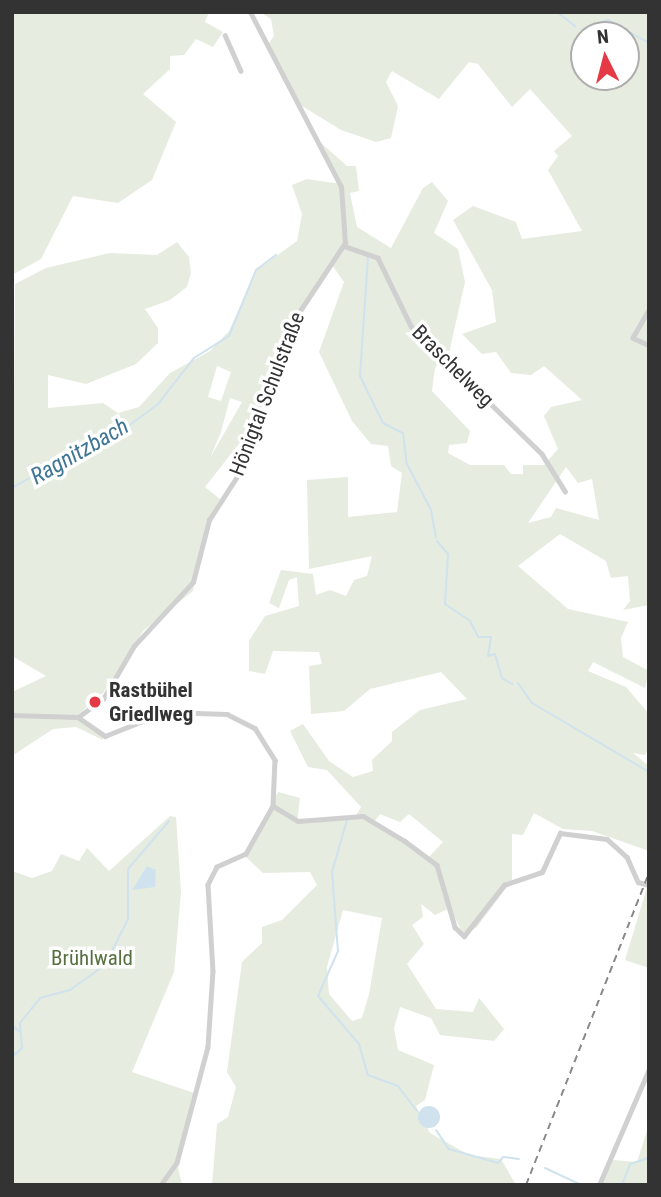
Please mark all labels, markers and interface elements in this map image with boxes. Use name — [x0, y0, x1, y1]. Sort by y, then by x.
north arrow — [570, 21, 640, 91]
text: N — [596, 25, 610, 49]
street label: Hönigtal Schulstraße — [224, 309, 310, 479]
street label: Braschelweg — [407, 320, 499, 412]
water label: Ragnitzbach — [26, 413, 134, 491]
place label: Rastbühel Griedlweg — [109, 677, 193, 727]
marker: Rastbühel Griedlweg — [87, 694, 103, 710]
park label: Brühlwald — [51, 945, 133, 971]

